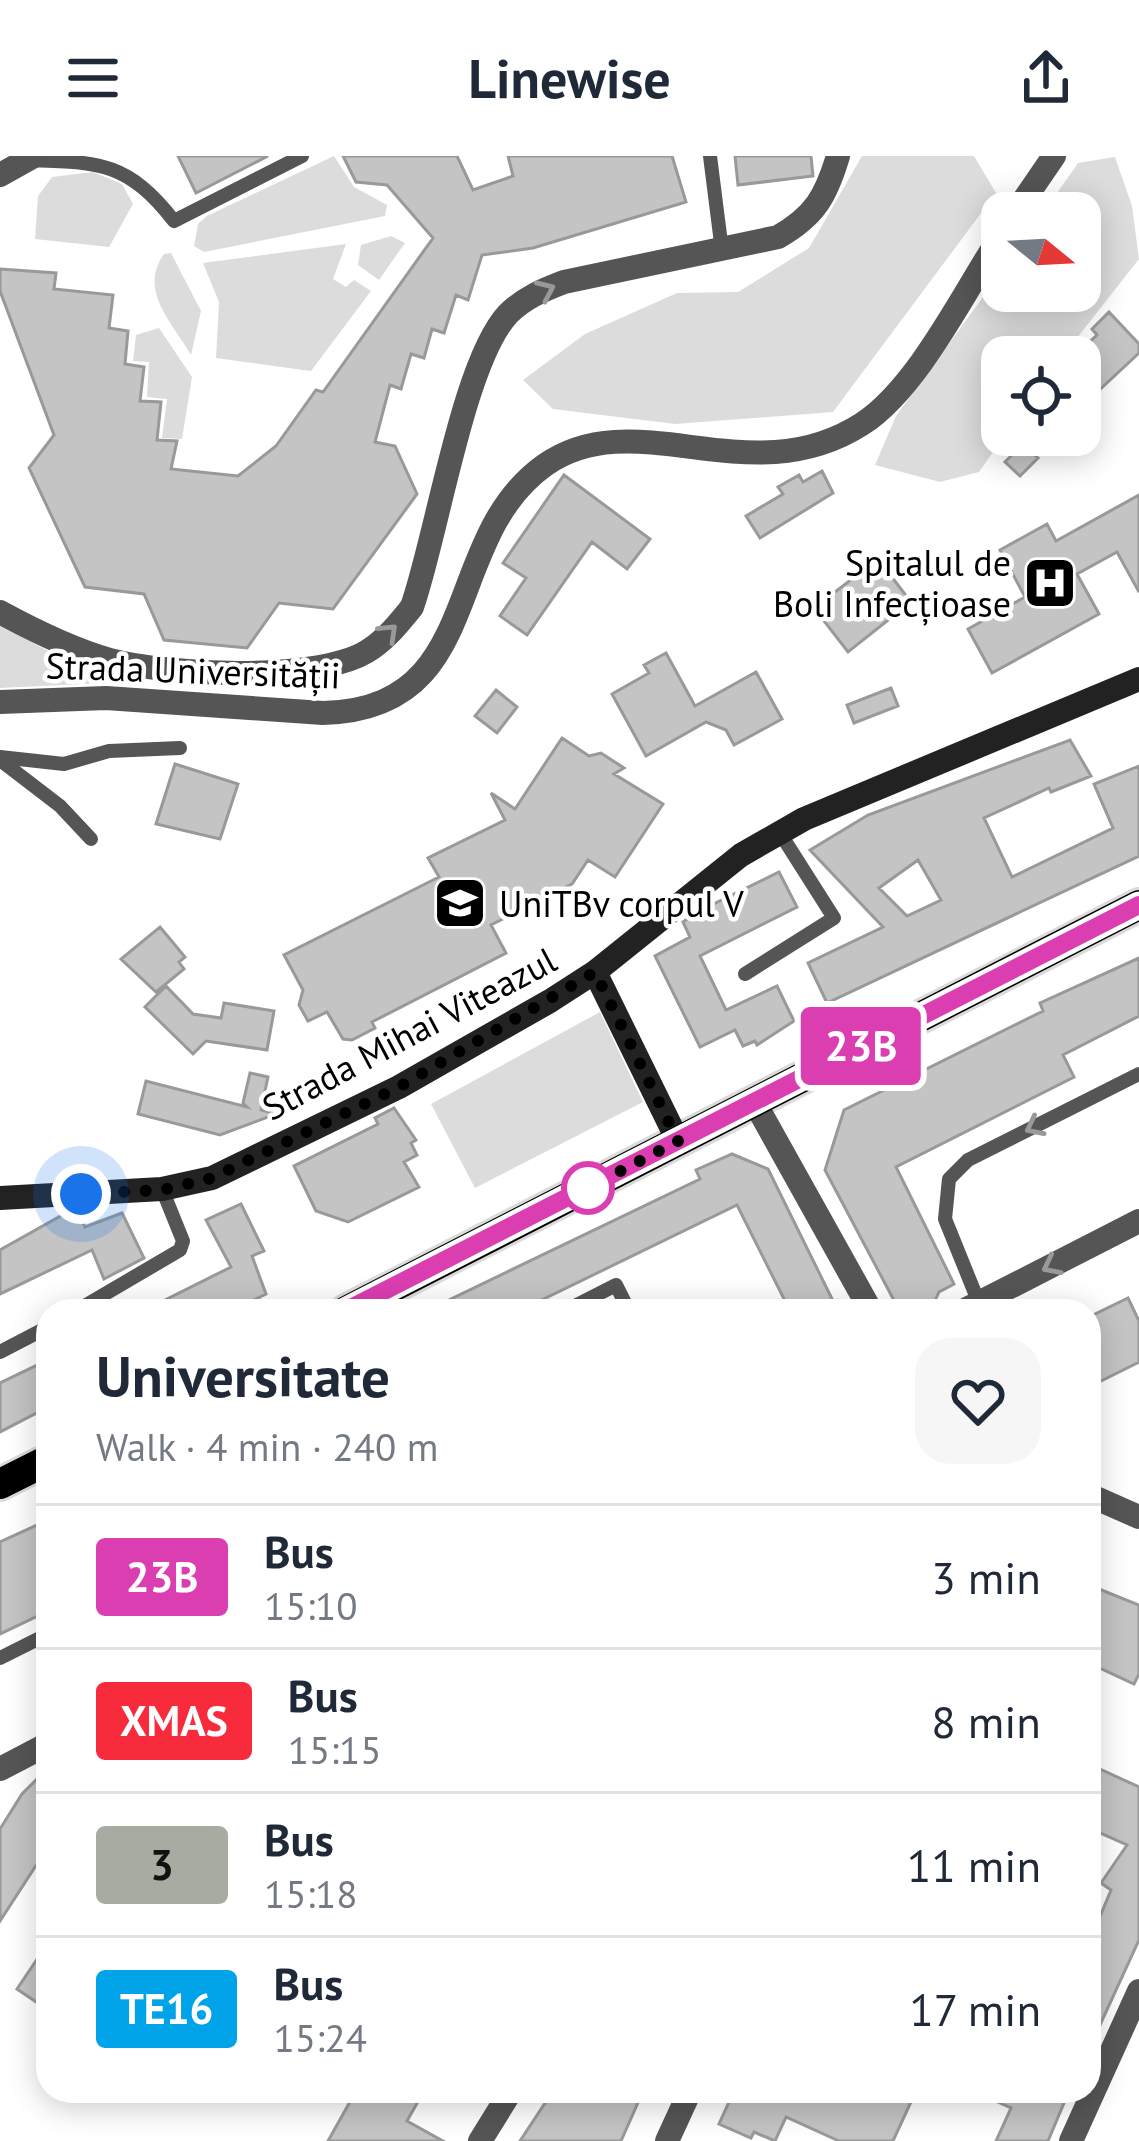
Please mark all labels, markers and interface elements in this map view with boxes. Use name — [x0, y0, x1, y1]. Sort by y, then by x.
text: Linewise — [468, 43, 671, 113]
icon: menu — [60, 45, 126, 111]
icon: share — [1013, 45, 1079, 111]
north arrow — [981, 192, 1101, 312]
map controls — [981, 192, 1101, 456]
one-way arrow — [534, 280, 555, 304]
button: locate — [981, 336, 1101, 456]
place label: Spitalul de Boli Infecțioase — [773, 539, 1011, 627]
hospital icon: Spitalul de Boli Infecțioase — [1022, 555, 1078, 611]
one-way arrow — [374, 624, 396, 646]
street label: Strada Universității — [45, 641, 341, 699]
school or university icon: UniTBv corpul V — [432, 875, 488, 931]
place label: UniTBv corpul V — [499, 880, 744, 927]
street label: Strada Mihai Viteazul — [254, 935, 564, 1130]
line badge: 23B — [792, 1007, 930, 1085]
text: 23B — [825, 1018, 897, 1073]
one-way arrow — [1025, 1113, 1047, 1136]
unlabelled marker — [563, 1163, 613, 1213]
your location — [51, 1164, 111, 1224]
one-way arrow — [1042, 1251, 1063, 1275]
button: heart — [915, 1338, 1041, 1464]
text: Universitate — [96, 1339, 390, 1413]
text: Walk · 4 min · 240 m — [96, 1421, 438, 1472]
text: Bus — [264, 1522, 334, 1580]
text: 3 min — [931, 1548, 1041, 1606]
text: 23B — [126, 1549, 198, 1604]
text: 15:10 — [264, 1580, 358, 1631]
text: Bus — [288, 1666, 358, 1724]
text: 8 min — [931, 1692, 1041, 1750]
text: XMAS — [120, 1693, 228, 1748]
text: 15:15 — [288, 1724, 381, 1775]
text: Bus — [264, 1810, 334, 1868]
text: 11 min — [907, 1836, 1041, 1894]
text: 3 — [150, 1837, 174, 1892]
text: 15:18 — [264, 1868, 358, 1919]
text: Bus — [273, 1954, 343, 2012]
text: 17 min — [909, 1980, 1041, 2038]
text: TE16 — [120, 1981, 213, 2036]
text: 15:24 — [273, 2012, 367, 2063]

